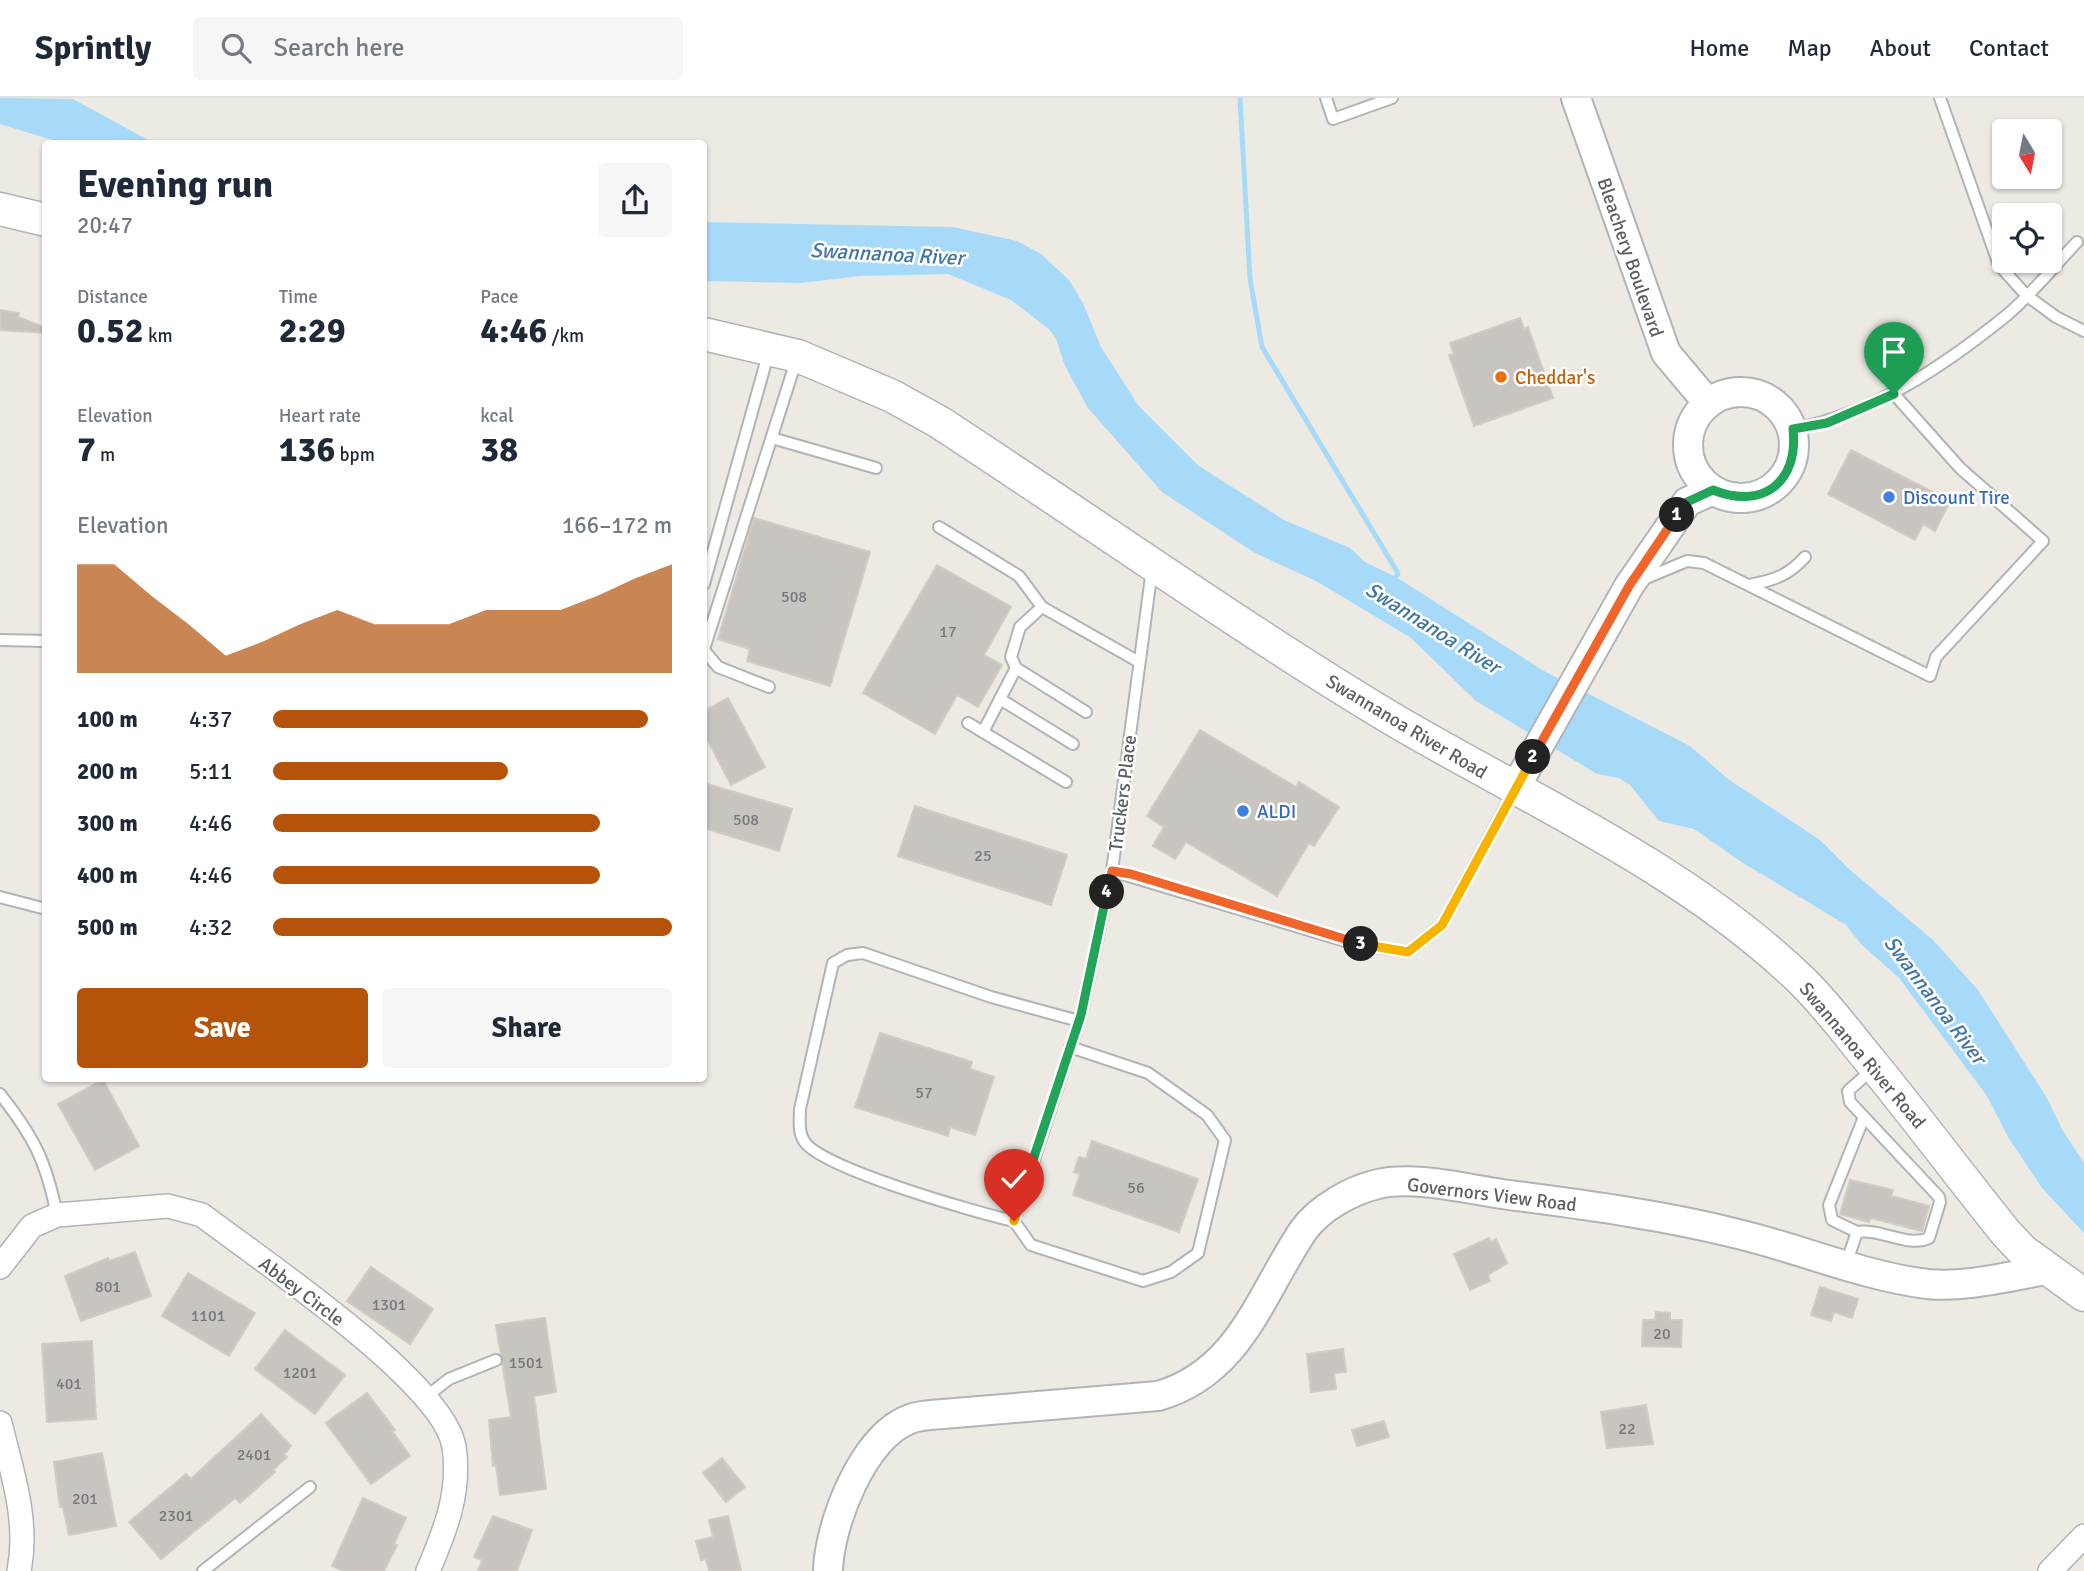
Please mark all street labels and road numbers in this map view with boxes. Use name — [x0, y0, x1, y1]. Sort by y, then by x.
street label: Bleachery Boulevard — [1592, 175, 1669, 340]
street label: Swannanoa River Road — [1321, 669, 1491, 785]
street label: Truckers Place — [1104, 734, 1142, 853]
street label: Swannanoa River Road — [1794, 977, 1931, 1134]
street label: Governors View Road — [1406, 1173, 1578, 1217]
street label: Abbey Circle — [254, 1252, 349, 1332]

